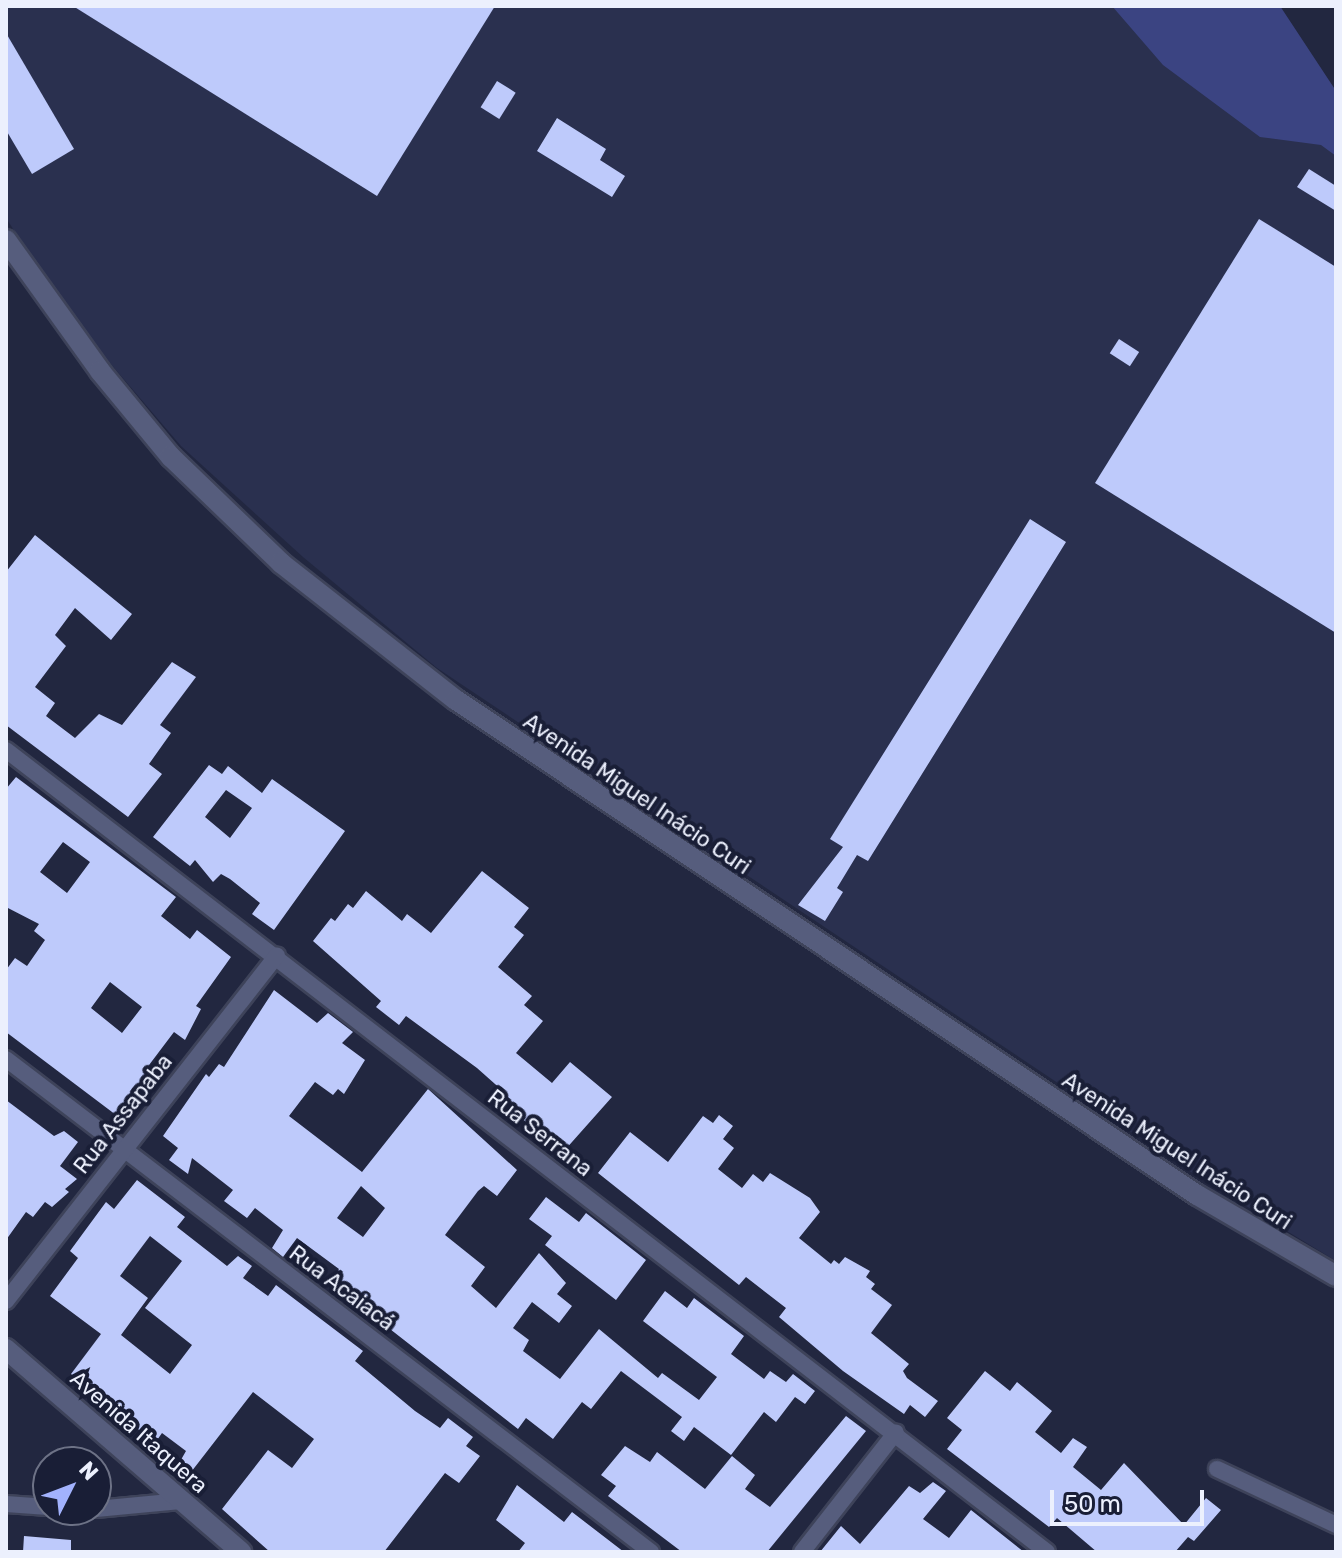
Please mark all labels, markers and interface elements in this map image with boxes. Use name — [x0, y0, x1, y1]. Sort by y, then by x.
street label: Avenida Miguel Inácio Curi — [518, 708, 756, 880]
street label: Rua Assapaba — [68, 1049, 178, 1179]
street label: Avenida Miguel Inácio Curi — [1057, 1067, 1297, 1235]
street label: Rua Serrana — [482, 1084, 598, 1182]
street label: Rua Acaiacá — [284, 1240, 400, 1336]
street label: Avenida Itaquera — [65, 1365, 213, 1499]
north arrow — [32, 1446, 112, 1526]
text: N — [73, 1456, 104, 1486]
scale bar — [1054, 1474, 1208, 1524]
text: 50 m — [1064, 1490, 1121, 1518]

